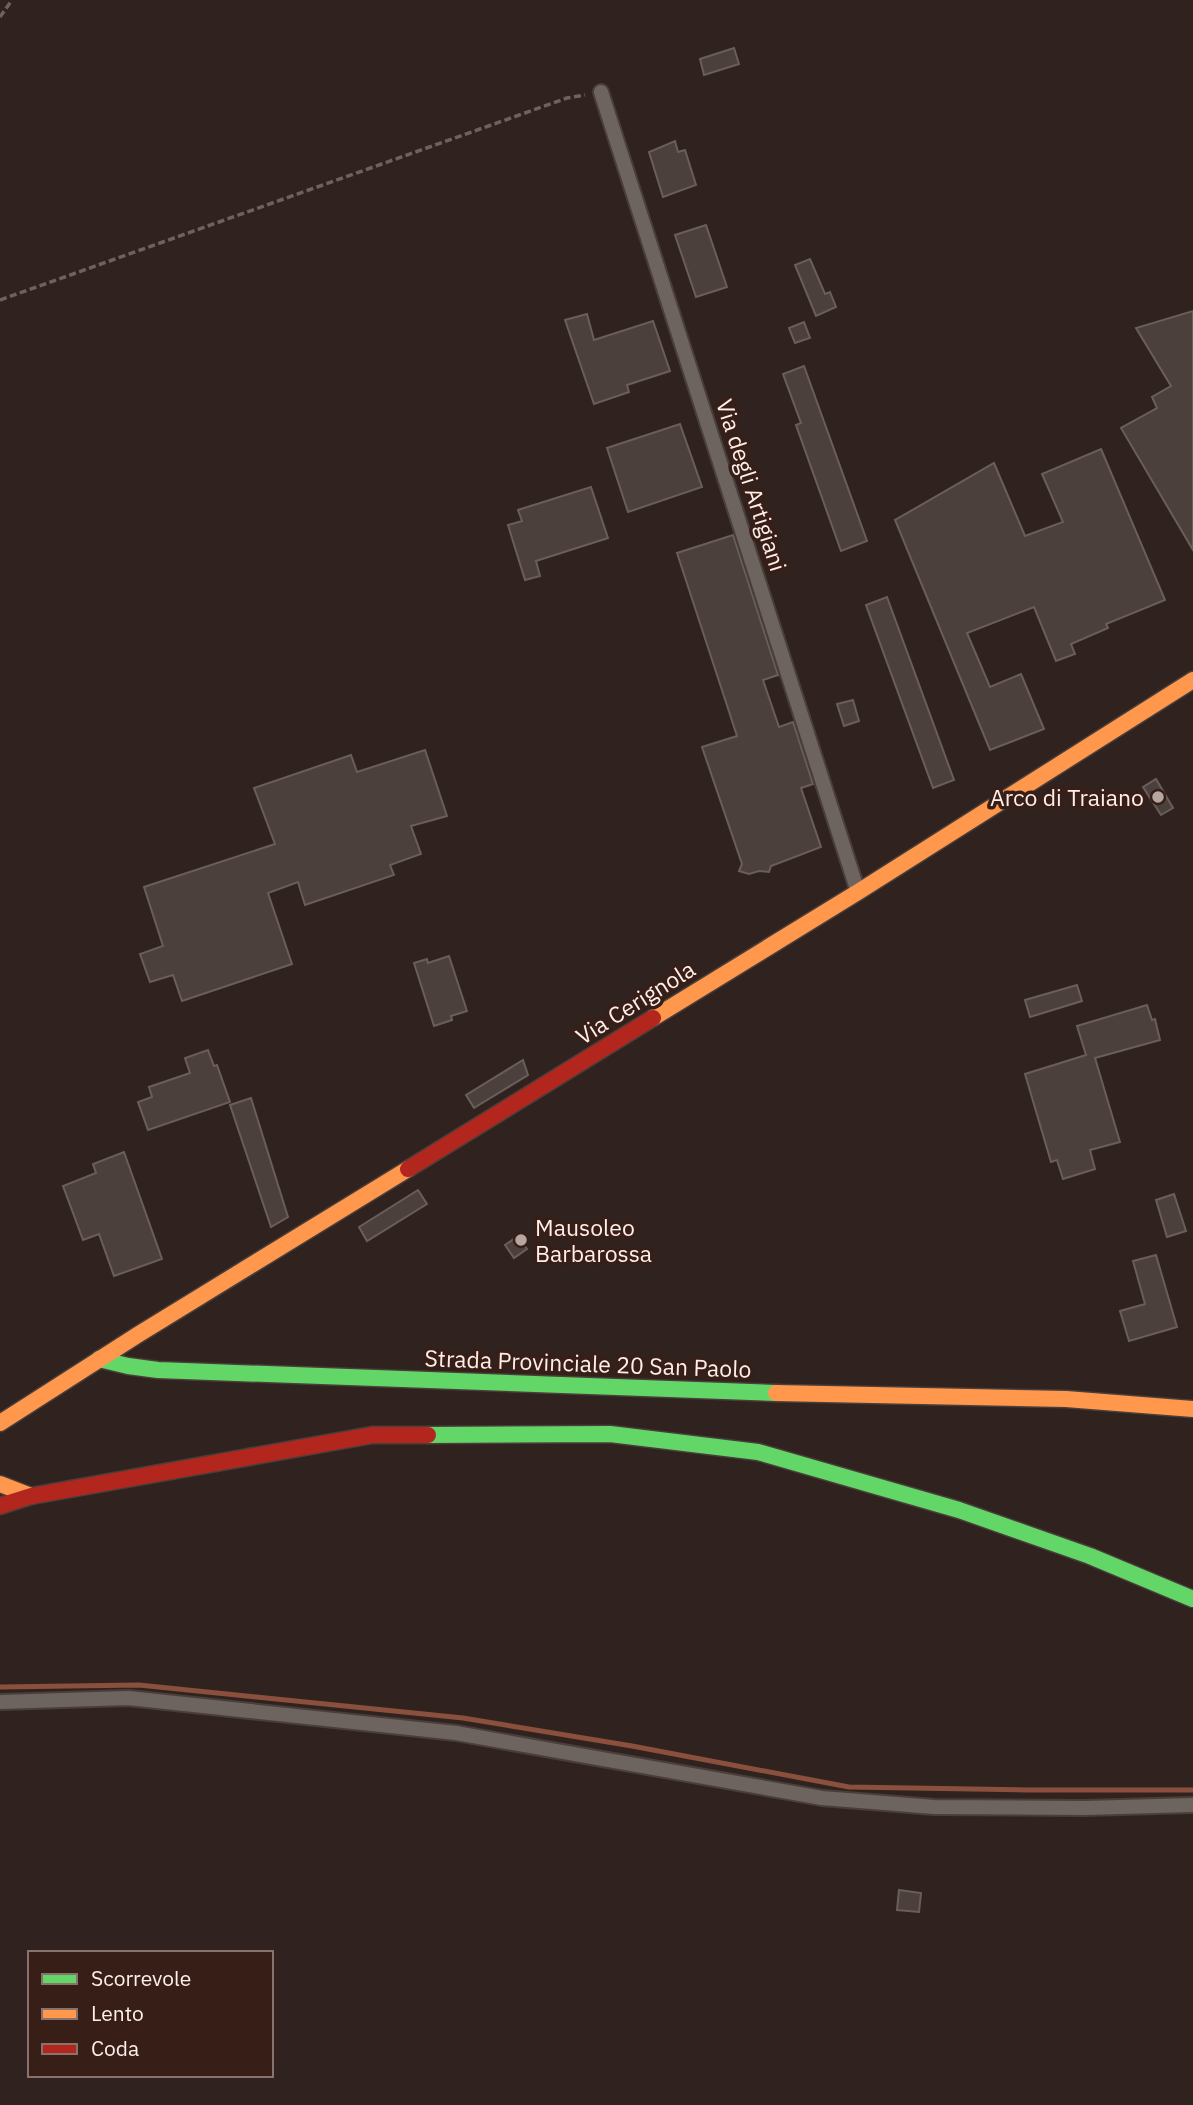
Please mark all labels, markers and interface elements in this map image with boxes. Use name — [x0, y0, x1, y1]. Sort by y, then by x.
street label: Via degli Artigiani — [710, 395, 794, 575]
place label: Arco di Traiano — [990, 782, 1144, 812]
marker: Arco di Traiano — [1150, 789, 1166, 805]
street label: Via Cerignola — [570, 953, 700, 1051]
place label: Mausoleo Barbarossa — [535, 1212, 652, 1268]
marker: Mausoleo Barbarossa — [513, 1232, 529, 1248]
street label: Strada Provinciale 20 San Paolo — [424, 1342, 752, 1384]
legend — [28, 1951, 273, 2077]
text: Scorrevole — [91, 1964, 191, 1992]
text: Lento — [91, 1999, 144, 2027]
text: Coda — [91, 2034, 139, 2062]

